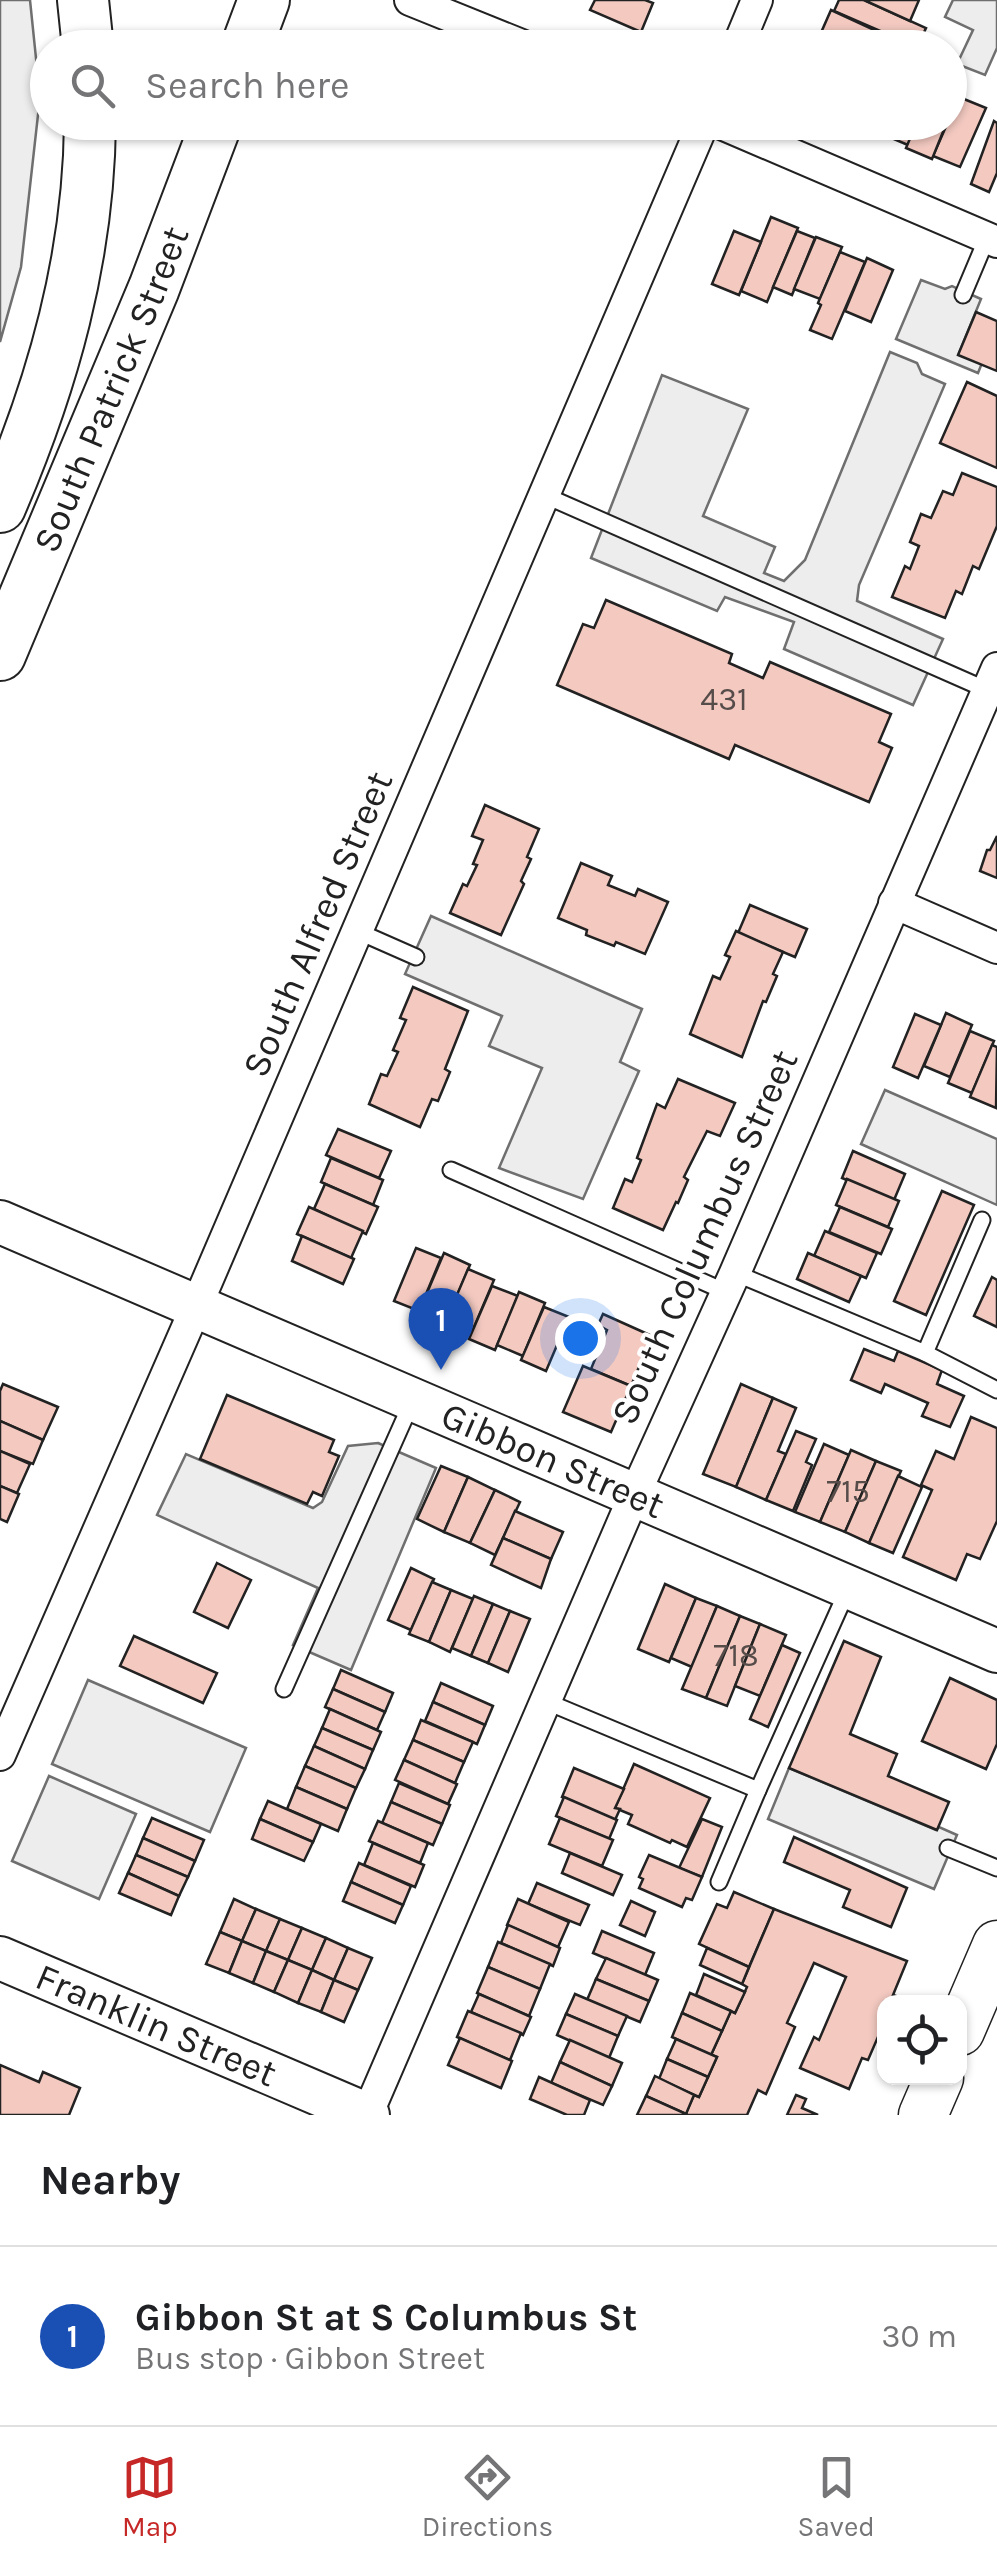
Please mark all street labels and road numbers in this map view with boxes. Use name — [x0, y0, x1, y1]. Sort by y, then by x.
street label: South Patrick Street — [24, 220, 198, 559]
street label: South Alfred Street — [233, 765, 402, 1084]
street label: South Columbus Street — [602, 1043, 807, 1431]
street label: Gibbon Street — [435, 1393, 671, 1528]
street label: Franklin Street — [29, 1954, 283, 2096]

